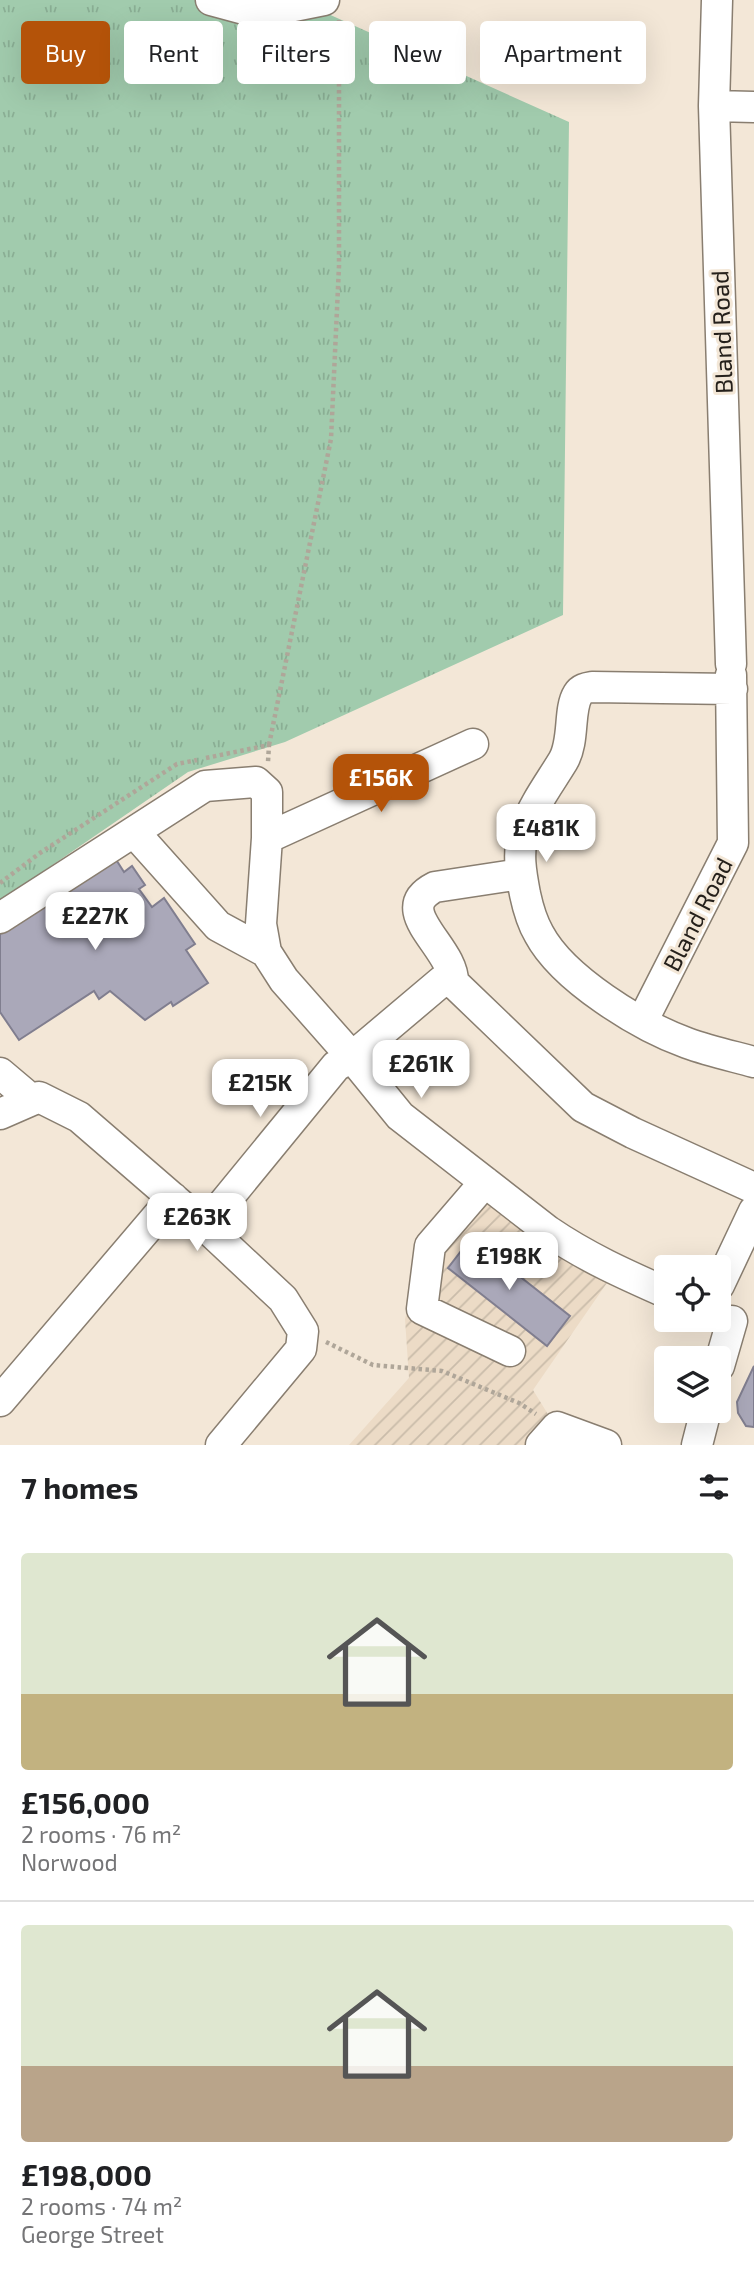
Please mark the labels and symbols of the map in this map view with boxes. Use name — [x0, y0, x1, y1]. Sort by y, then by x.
street label: Bland Road — [704, 270, 738, 394]
pin: £156K — [332, 754, 430, 814]
pin: £481K — [497, 804, 595, 864]
street label: Bland Road — [656, 852, 738, 976]
pin: £227K — [46, 892, 144, 952]
pin: £261K — [372, 1040, 470, 1100]
pin: £215K — [211, 1060, 309, 1119]
pin: £263K — [148, 1194, 246, 1253]
pin: £198K — [460, 1232, 558, 1292]

